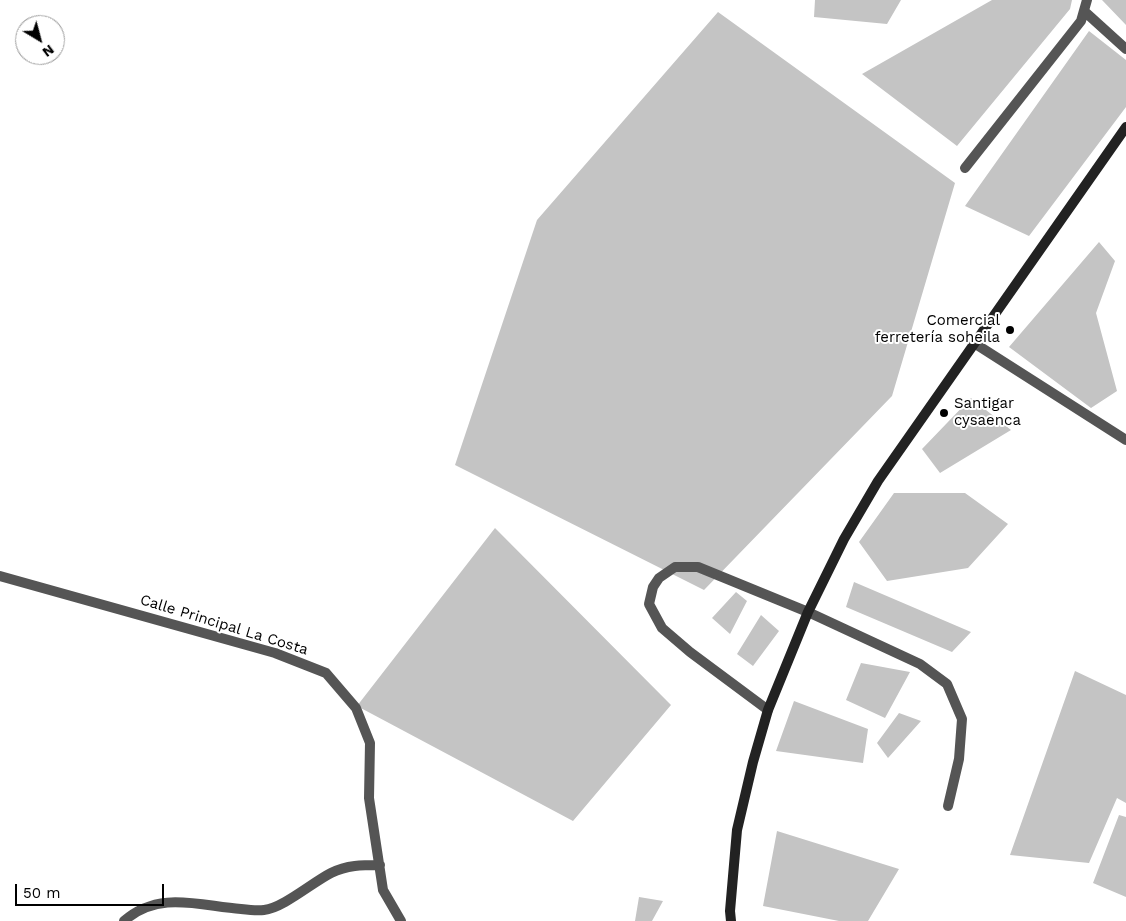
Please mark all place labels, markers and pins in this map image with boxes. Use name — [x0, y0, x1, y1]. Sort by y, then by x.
place label: Comercial ferretería soheila — [875, 312, 1000, 347]
marker: Comercial ferretería soheila — [1004, 324, 1016, 336]
place label: Santigar cysaenca — [954, 395, 1021, 430]
marker: Santigar cysaenca — [938, 407, 950, 419]

